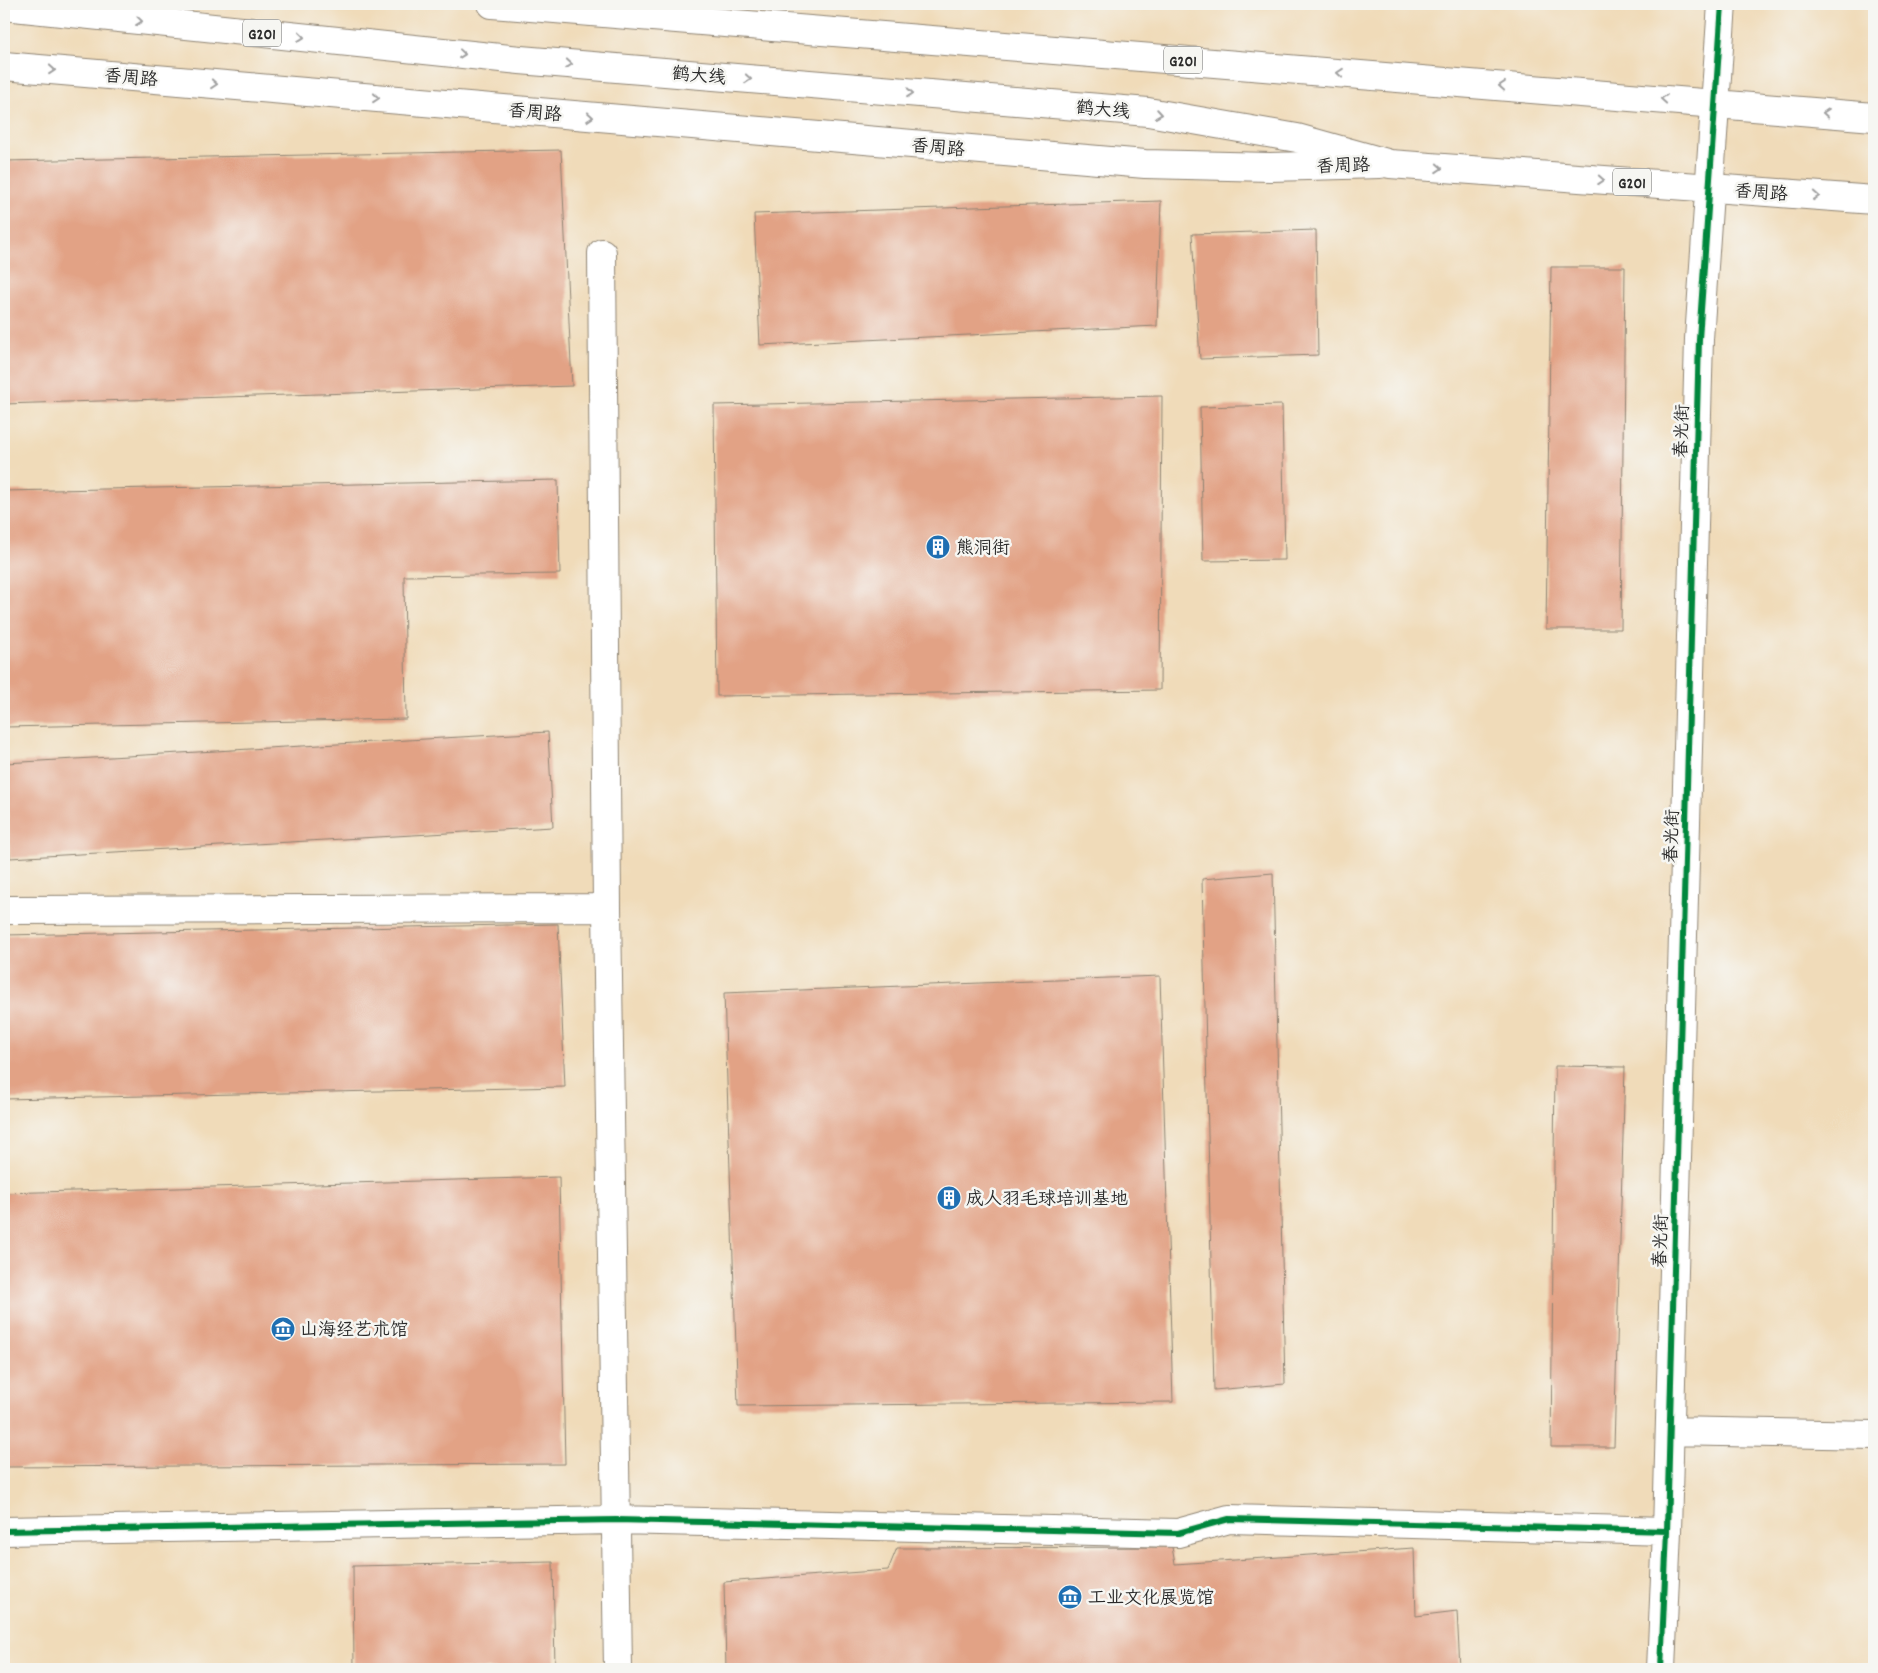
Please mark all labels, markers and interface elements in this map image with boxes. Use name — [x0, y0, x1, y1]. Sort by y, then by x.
one-way arrow — [135, 15, 143, 26]
road number: G201 — [243, 19, 281, 46]
one-way arrow — [297, 32, 305, 43]
road number: G201 — [1164, 46, 1202, 74]
one-way arrow — [459, 48, 467, 59]
one-way arrow — [565, 58, 573, 69]
street label: 鹤大线 — [671, 63, 727, 92]
one-way arrow — [49, 64, 57, 75]
street label: 香周路 — [103, 65, 159, 94]
one-way arrow — [1336, 68, 1344, 79]
one-way arrow — [745, 73, 753, 84]
one-way arrow — [211, 78, 219, 89]
one-way arrow — [1497, 81, 1505, 92]
one-way arrow — [907, 87, 915, 98]
one-way arrow — [372, 92, 380, 103]
one-way arrow — [1659, 94, 1667, 105]
street label: 鹤大线 — [1075, 97, 1131, 126]
street label: 香周路 — [507, 100, 563, 129]
one-way arrow — [1821, 107, 1829, 118]
one-way arrow — [1155, 109, 1164, 119]
one-way arrow — [587, 111, 595, 122]
street label: 香周路 — [910, 135, 966, 164]
street label: 香周路 — [1316, 154, 1371, 181]
one-way arrow — [1435, 162, 1443, 173]
road number: G201 — [1613, 168, 1651, 196]
one-way arrow — [1597, 174, 1605, 185]
street label: 香周路 — [1733, 180, 1789, 209]
one-way arrow — [1812, 190, 1820, 201]
street label: 春光街 — [1670, 404, 1697, 459]
building icon: 熊洞街 — [925, 534, 951, 560]
place label: 熊洞街 — [956, 537, 1010, 562]
street label: 春光街 — [1660, 809, 1687, 864]
building icon: 成人羽毛球培训基地 — [936, 1185, 962, 1211]
place label: 成人羽毛球培训基地 — [966, 1188, 1128, 1213]
street label: 春光街 — [1649, 1214, 1676, 1269]
museum icon: 山海经艺术馆 — [270, 1316, 296, 1342]
place label: 山海经艺术馆 — [300, 1319, 408, 1344]
museum icon: 工业文化展览馆 — [1057, 1584, 1083, 1610]
place label: 工业文化展览馆 — [1088, 1587, 1214, 1612]

